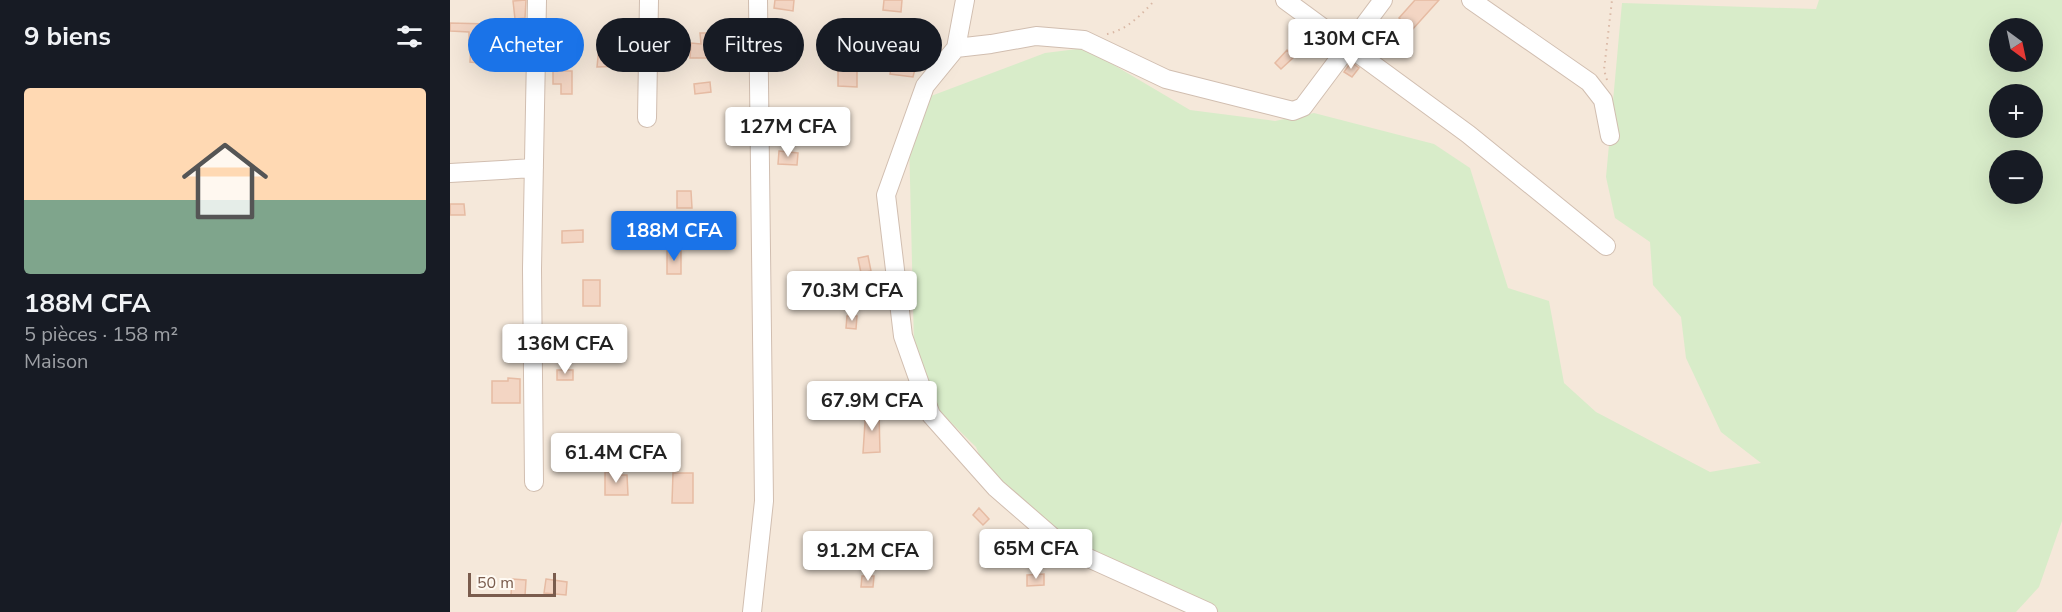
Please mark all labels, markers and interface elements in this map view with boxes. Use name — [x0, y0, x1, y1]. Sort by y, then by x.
chip: Acheter — [468, 18, 584, 72]
chip: Louer — [596, 18, 691, 72]
chip: Filtres — [703, 18, 804, 72]
chip: Nouveau — [816, 18, 942, 72]
north arrow — [1989, 18, 2043, 72]
map controls — [1989, 18, 2043, 204]
text: 9 biens — [24, 19, 111, 54]
pin: 130M CFA — [1289, 19, 1413, 70]
icon: filters — [393, 20, 426, 53]
text: 130M CFA — [1302, 25, 1400, 52]
button: + — [1989, 84, 2043, 138]
pin: 127M CFA — [726, 107, 850, 158]
text: 127M CFA — [739, 113, 837, 140]
icon: home — [171, 127, 279, 235]
button: − — [1989, 150, 2043, 204]
pin: 188M CFA — [612, 211, 736, 262]
text: 188M CFA — [625, 217, 723, 244]
pin: 70.3M CFA — [783, 271, 921, 322]
text: 70.3M CFA — [801, 277, 903, 304]
text: 188M CFA — [24, 286, 151, 321]
text: 5 pièces · 158 m² — [24, 321, 178, 348]
pin: 136M CFA — [503, 324, 627, 375]
text: 136M CFA — [516, 330, 614, 357]
text: Maison — [24, 348, 88, 375]
pin: 67.9M CFA — [803, 381, 941, 432]
text: 67.9M CFA — [821, 387, 923, 414]
pin: 61.4M CFA — [547, 433, 685, 484]
text: 61.4M CFA — [565, 439, 667, 466]
pin: 65M CFA — [981, 529, 1091, 580]
pin: 91.2M CFA — [799, 531, 937, 582]
text: 65M CFA — [993, 535, 1079, 562]
text: 91.2M CFA — [817, 537, 919, 564]
scale bar — [468, 570, 556, 598]
text: 50 m — [477, 572, 514, 594]

